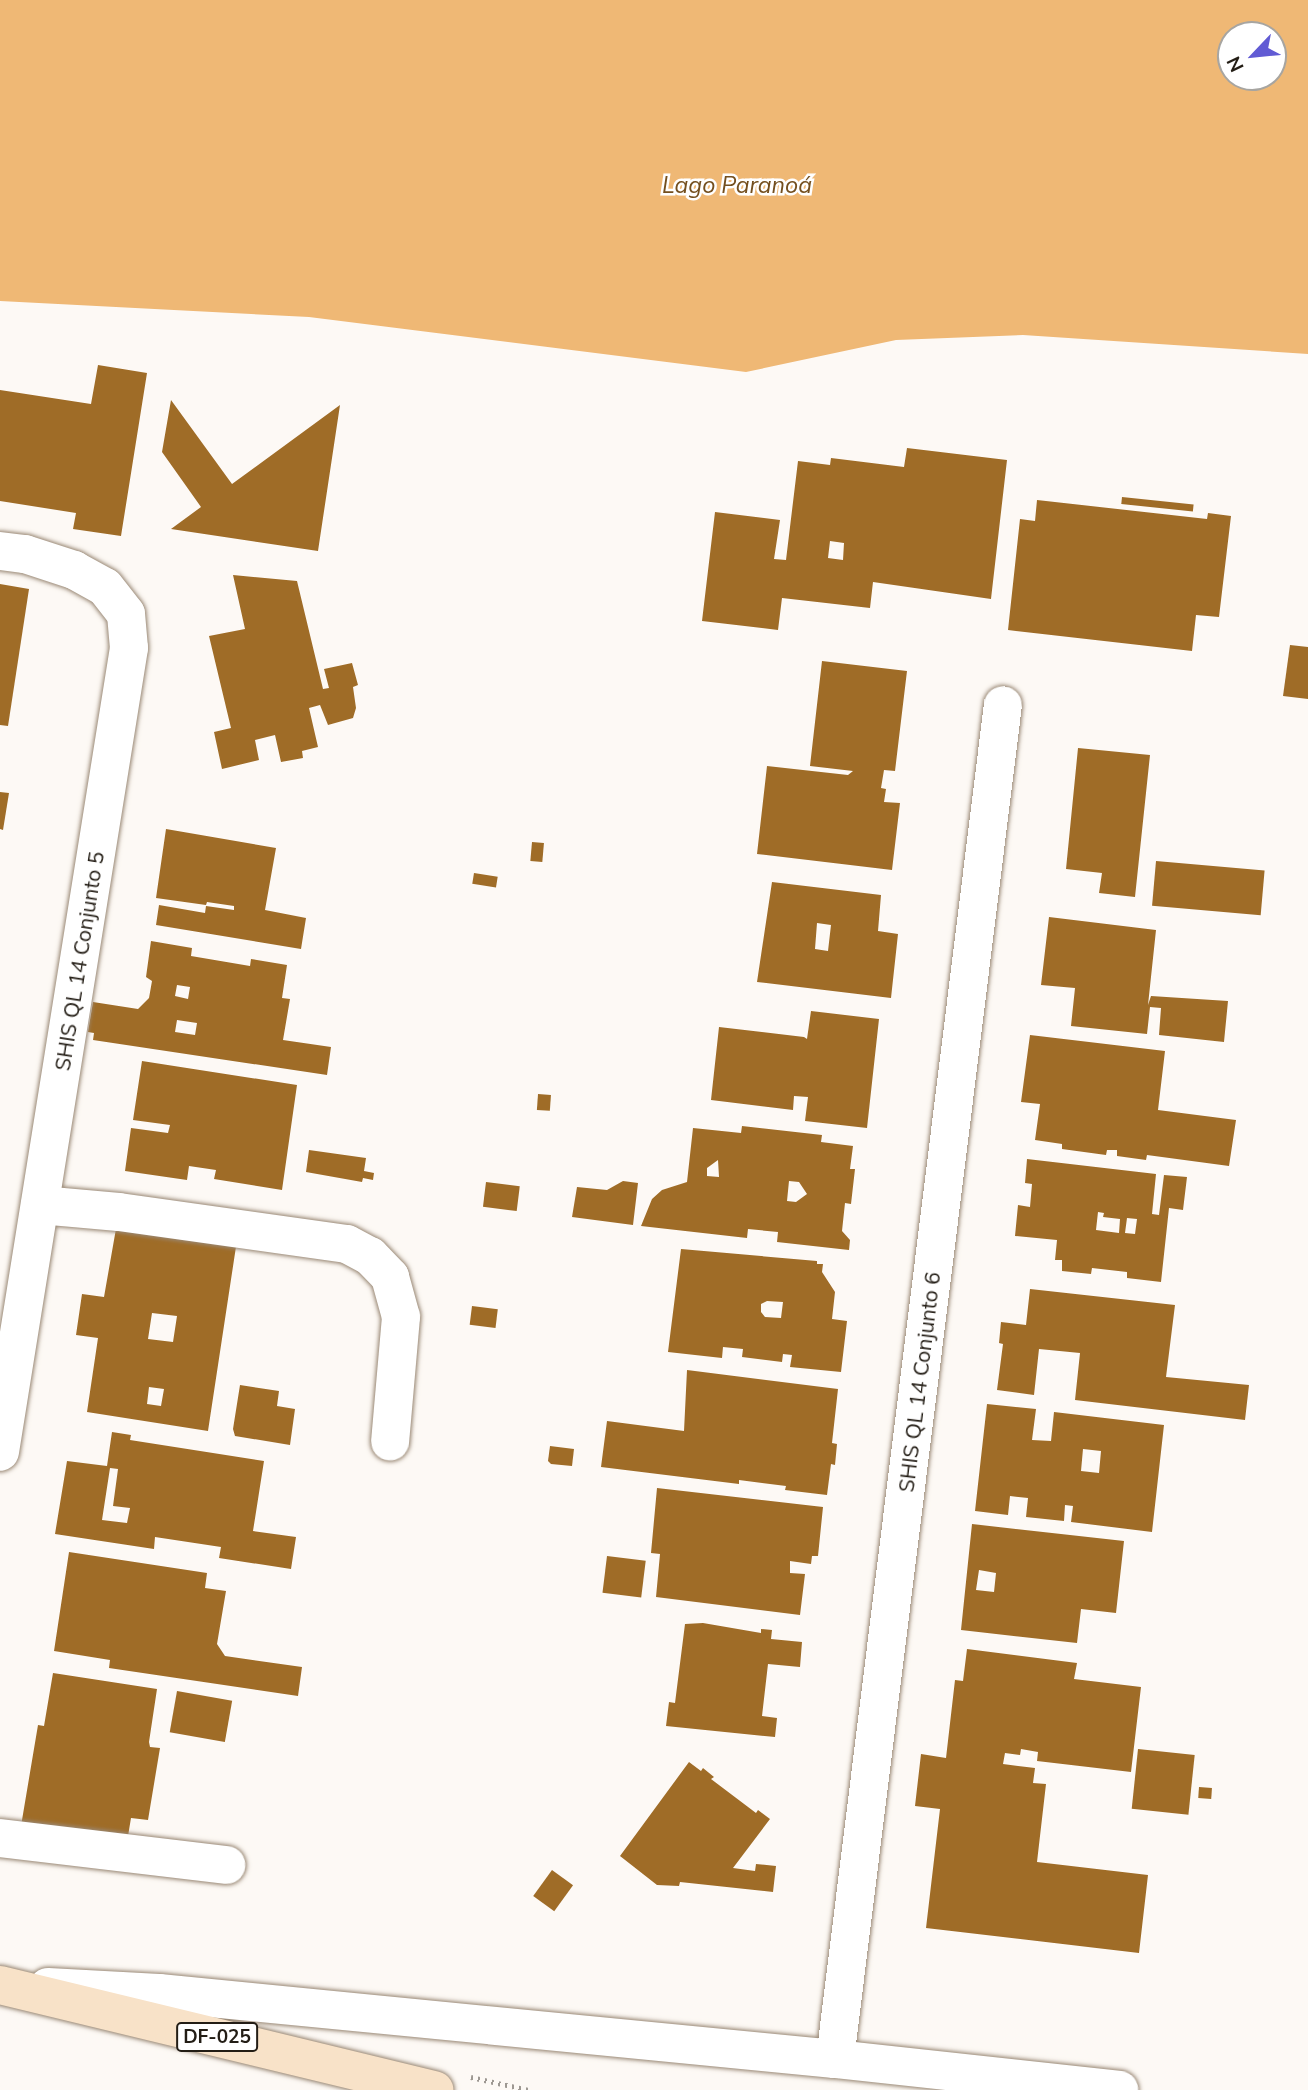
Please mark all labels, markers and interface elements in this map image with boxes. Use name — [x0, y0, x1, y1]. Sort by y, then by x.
north arrow — [1217, 21, 1287, 91]
text: N — [1221, 53, 1249, 76]
water label: Lago Paranoá — [662, 171, 812, 199]
street label: SHIS QL 14 Conjunto 5 — [49, 850, 109, 1072]
street label: SHIS QL 14 Conjunto 6 — [893, 1270, 945, 1494]
road number: DF-025 — [175, 2022, 259, 2052]

